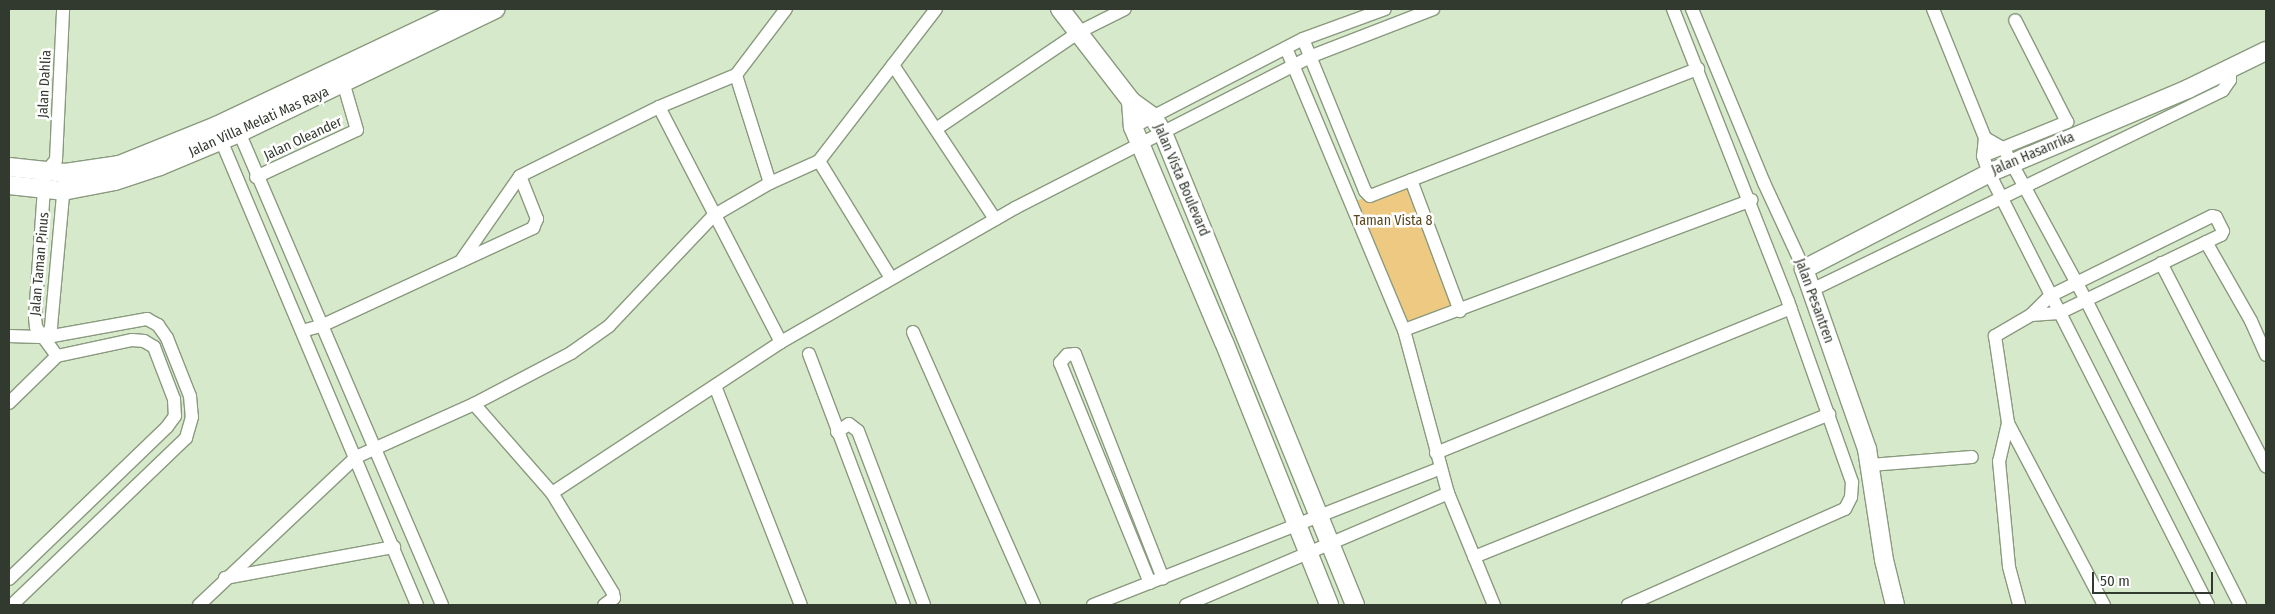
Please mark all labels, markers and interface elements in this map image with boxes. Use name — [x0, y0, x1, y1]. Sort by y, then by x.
street label: Jalan Dahlia — [35, 50, 55, 118]
street label: Jalan Villa Melati Mas Raya — [186, 83, 332, 161]
street label: Jalan Oleander — [261, 114, 345, 164]
street label: Jalan Vista Boulevard — [1150, 121, 1212, 239]
street label: Jalan Hasanrika — [1989, 129, 2077, 179]
street label: Jalan Taman Pinus — [27, 211, 53, 317]
park label: Taman Vista 8 — [1353, 213, 1433, 229]
street label: Jalan Pesantren — [1791, 256, 1837, 346]
scale bar — [2095, 562, 2216, 594]
text: 50 m — [2100, 572, 2130, 590]

